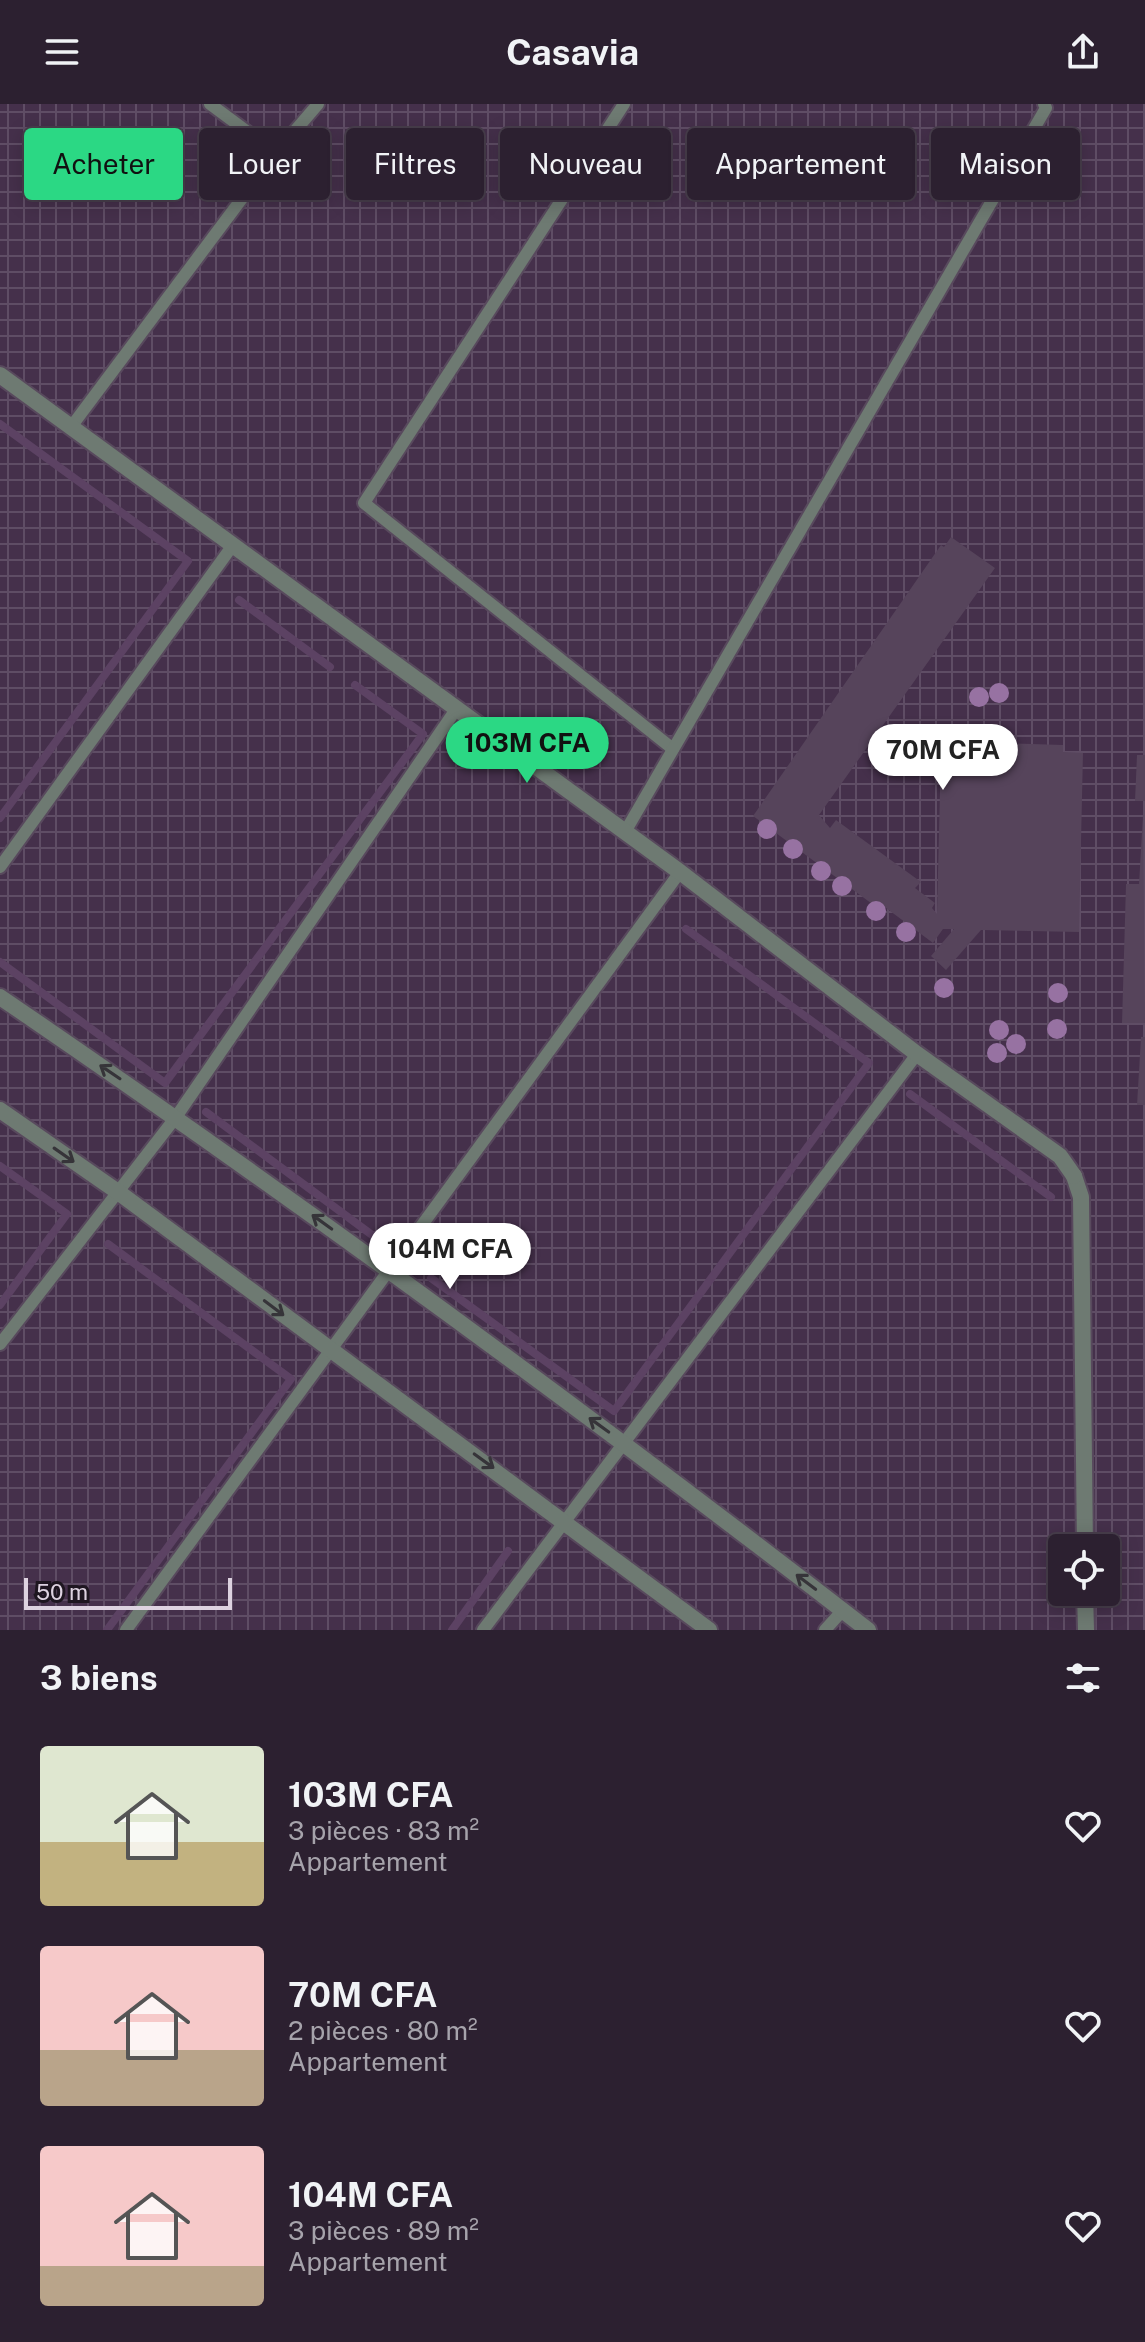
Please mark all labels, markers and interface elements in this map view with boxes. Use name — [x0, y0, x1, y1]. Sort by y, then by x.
icon: menu — [40, 30, 84, 74]
icon: share — [1061, 30, 1105, 74]
text: Casavia — [506, 31, 639, 73]
chip: Acheter — [24, 128, 183, 200]
chip: Louer — [199, 128, 330, 200]
chip: Filtres — [346, 128, 484, 200]
chip: Nouveau — [500, 128, 671, 200]
chip: Appartement — [687, 128, 915, 200]
chip: Maison — [931, 128, 1080, 200]
pin: 103M CFA — [444, 717, 610, 785]
pin: 70M CFA — [869, 724, 1017, 792]
text: 103M CFA — [464, 727, 590, 758]
text: 70M CFA — [886, 734, 1000, 765]
one-way arrow — [99, 1064, 121, 1080]
one-way arrow — [53, 1147, 75, 1163]
one-way arrow — [311, 1214, 333, 1230]
pin: 104M CFA — [367, 1223, 533, 1291]
text: 104M CFA — [387, 1233, 513, 1264]
one-way arrow — [263, 1299, 284, 1316]
one-way arrow — [589, 1417, 611, 1433]
one-way arrow — [473, 1453, 494, 1470]
map controls — [1048, 1534, 1120, 1606]
button: locate — [1048, 1534, 1120, 1606]
scale bar — [24, 1574, 232, 1610]
one-way arrow — [796, 1574, 817, 1591]
text: 50 m — [36, 1579, 88, 1605]
icon: filters — [1061, 1656, 1105, 1700]
text: 3 biens — [40, 1658, 158, 1698]
text: 103M CFA — [288, 1775, 454, 1815]
icon: home — [104, 1778, 200, 1874]
icon: heart — [1061, 1804, 1105, 1848]
text: 3 pièces · 83 m² — [288, 1815, 479, 1846]
text: Appartement — [288, 1846, 448, 1877]
text: 70M CFA — [288, 1975, 437, 2015]
icon: home — [104, 1978, 200, 2074]
icon: heart — [1061, 2004, 1105, 2048]
text: 2 pièces · 80 m² — [288, 2015, 478, 2046]
text: Appartement — [288, 2046, 448, 2077]
text: 104M CFA — [288, 2175, 453, 2215]
icon: home — [104, 2178, 200, 2274]
icon: heart — [1061, 2204, 1105, 2248]
text: 3 pièces · 89 m² — [288, 2215, 479, 2246]
text: Appartement — [288, 2246, 448, 2277]

